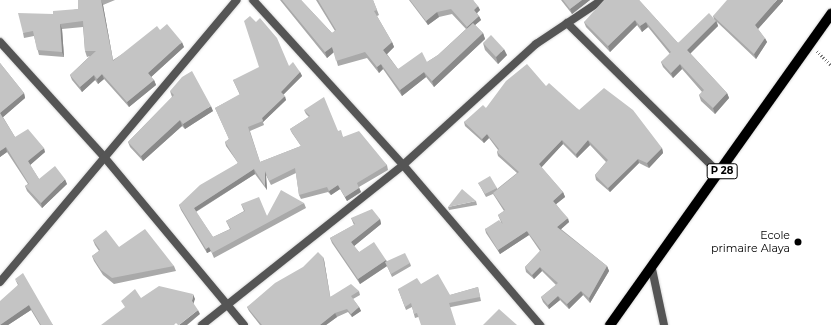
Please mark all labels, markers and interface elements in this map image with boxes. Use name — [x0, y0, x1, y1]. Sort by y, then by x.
road number: P 28 — [706, 163, 738, 179]
place label: Ecole primaire Alaya — [711, 229, 790, 255]
marker: Ecole primaire Alaya — [793, 237, 803, 247]

